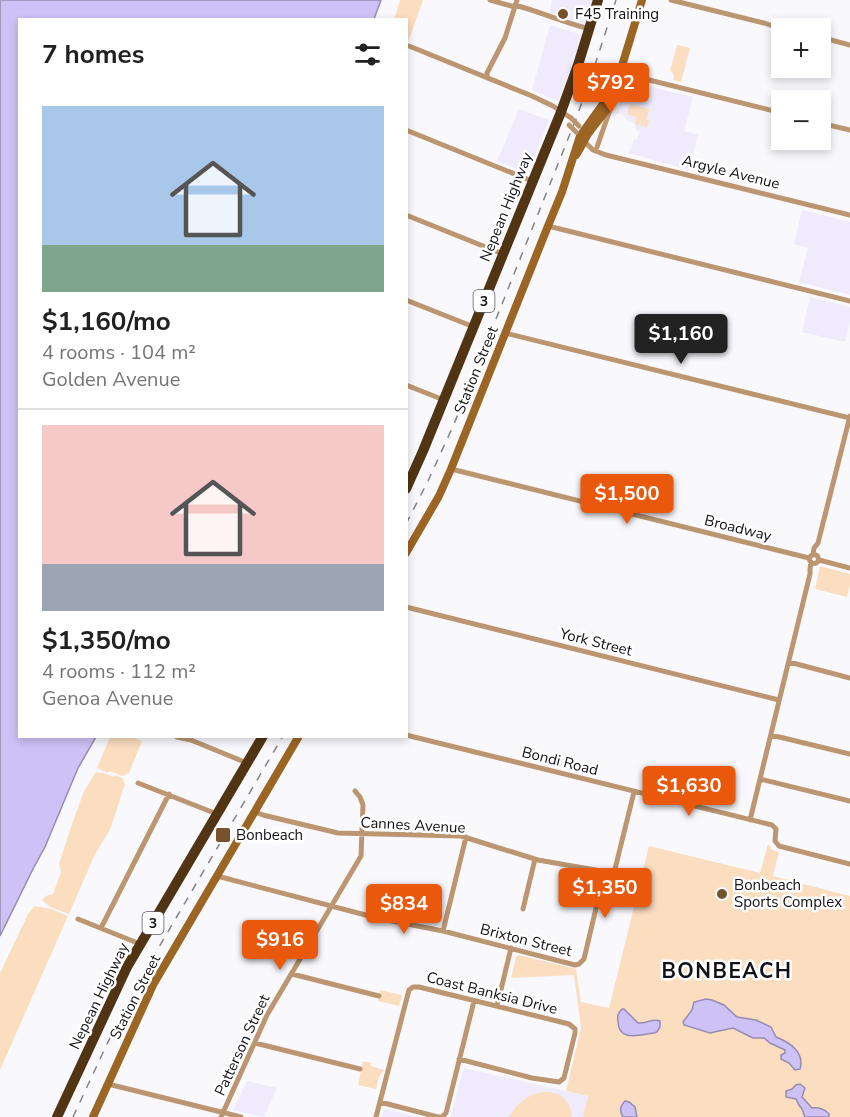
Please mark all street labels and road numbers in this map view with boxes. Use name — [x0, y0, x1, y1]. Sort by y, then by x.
street label: Nepean Highway — [475, 149, 537, 265]
street label: Argyle Avenue — [680, 150, 782, 194]
road number: 3 — [474, 290, 494, 312]
street label: Station Street — [449, 323, 503, 417]
street label: Broadway — [702, 510, 774, 546]
street label: York Street — [557, 623, 635, 661]
street label: Bondi Road — [520, 742, 600, 780]
street label: Cannes Avenue — [360, 812, 466, 838]
road number: 3 — [142, 912, 164, 934]
street label: Brixton Street — [478, 919, 575, 961]
street label: Nepean Highway — [65, 939, 134, 1053]
street label: Station Street — [105, 950, 165, 1043]
street label: Coast Banksia Drive — [424, 967, 560, 1019]
street label: Patterson Street — [210, 991, 275, 1099]

